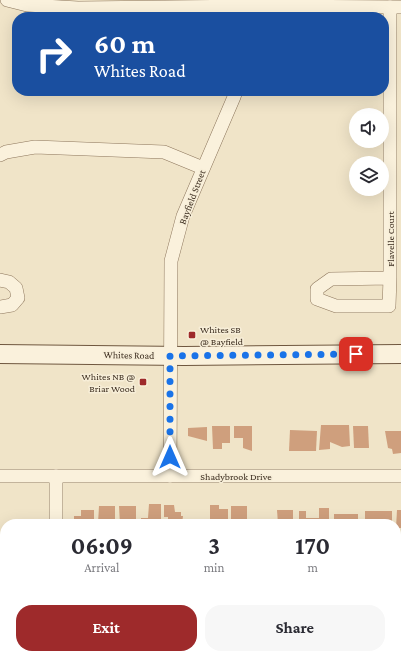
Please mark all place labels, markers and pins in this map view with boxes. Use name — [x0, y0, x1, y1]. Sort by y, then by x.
place label: Whites SB @ Bayfield — [200, 324, 244, 347]
marker: Whites SB @ Bayfield — [187, 330, 197, 340]
pin — [339, 337, 373, 371]
place label: Whites NB @ Briar Wood — [82, 371, 136, 394]
marker: Whites NB @ Briar Wood — [138, 377, 148, 387]

